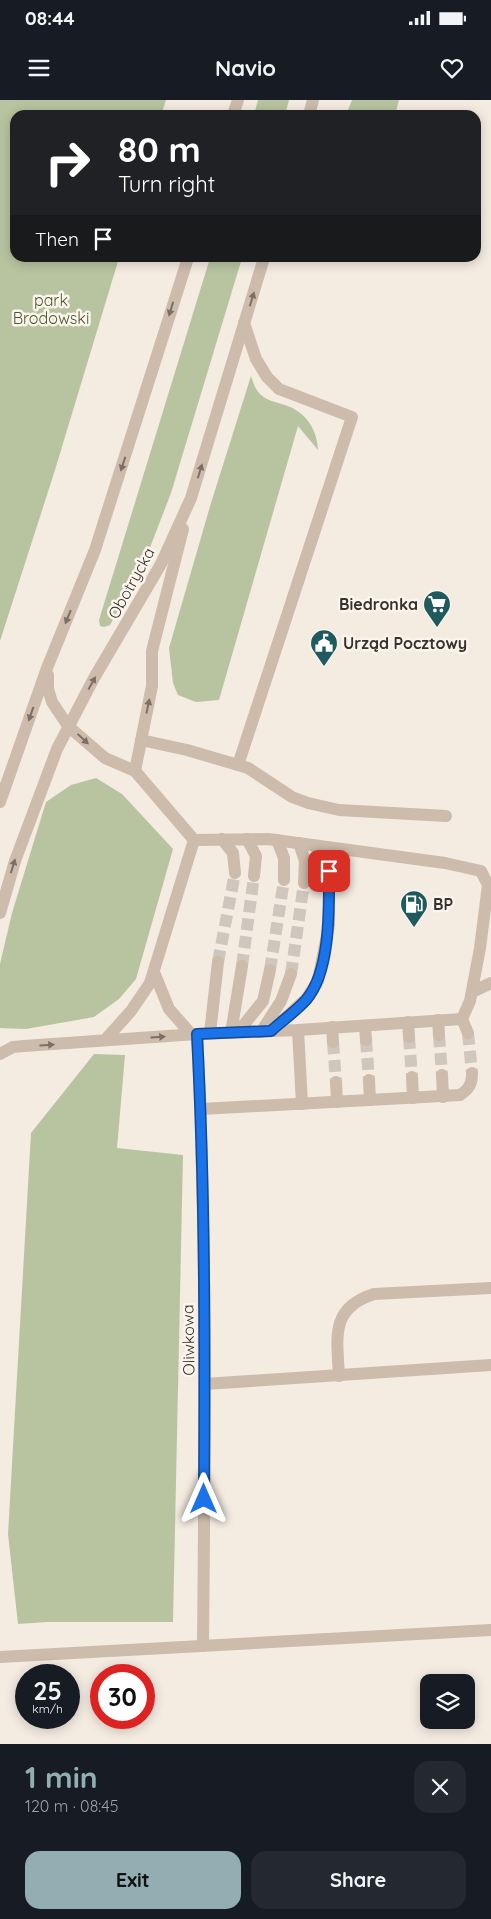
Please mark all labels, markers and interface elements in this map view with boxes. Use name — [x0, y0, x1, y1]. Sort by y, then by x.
text: 08:44 — [25, 6, 75, 30]
icon: menu — [25, 54, 53, 82]
text: Navio — [215, 54, 276, 82]
icon: heart — [438, 54, 466, 82]
text: 80 m — [118, 127, 201, 171]
icon: right — [35, 130, 100, 195]
text: Turn right — [118, 170, 215, 198]
icon: arrive — [89, 225, 117, 253]
text: Then — [35, 227, 79, 251]
park label: park Brodowski — [13, 290, 89, 328]
one-way arrow — [248, 291, 256, 306]
one-way arrow — [167, 302, 175, 317]
one-way arrow — [118, 457, 126, 472]
one-way arrow — [196, 464, 204, 479]
street label: Obotrycka — [103, 544, 159, 622]
supermarket icon: Biedronka — [422, 589, 452, 628]
place label: Biedronka — [339, 594, 418, 614]
one-way arrow — [64, 610, 72, 624]
public building icon: Urząd Pocztowy — [309, 628, 339, 667]
place label: Urząd Pocztowy — [343, 633, 467, 653]
one-way arrow — [87, 676, 96, 689]
one-way arrow — [144, 698, 152, 713]
one-way arrow — [27, 706, 34, 721]
one-way arrow — [76, 733, 88, 745]
pin — [308, 850, 350, 892]
icon: arrive — [315, 857, 343, 885]
one-way arrow — [10, 858, 18, 873]
fuel station icon: BP — [399, 889, 429, 928]
place label: BP — [433, 894, 453, 914]
one-way arrow — [150, 1033, 166, 1041]
one-way arrow — [39, 1040, 55, 1048]
street label: Oliwkowa — [177, 1304, 199, 1376]
position arrow — [177, 1472, 229, 1524]
speed limit sign: 30 — [90, 1664, 155, 1729]
map controls — [420, 1674, 475, 1729]
button: layers — [420, 1674, 475, 1729]
text: 25 — [33, 1675, 62, 1706]
text: km/h — [32, 1701, 63, 1716]
text: 1 min — [25, 1758, 98, 1796]
button: close — [414, 1761, 466, 1813]
text: 120 m · 08:45 — [25, 1796, 119, 1816]
button: Exit — [25, 1851, 241, 1909]
button: Share — [251, 1851, 466, 1909]

